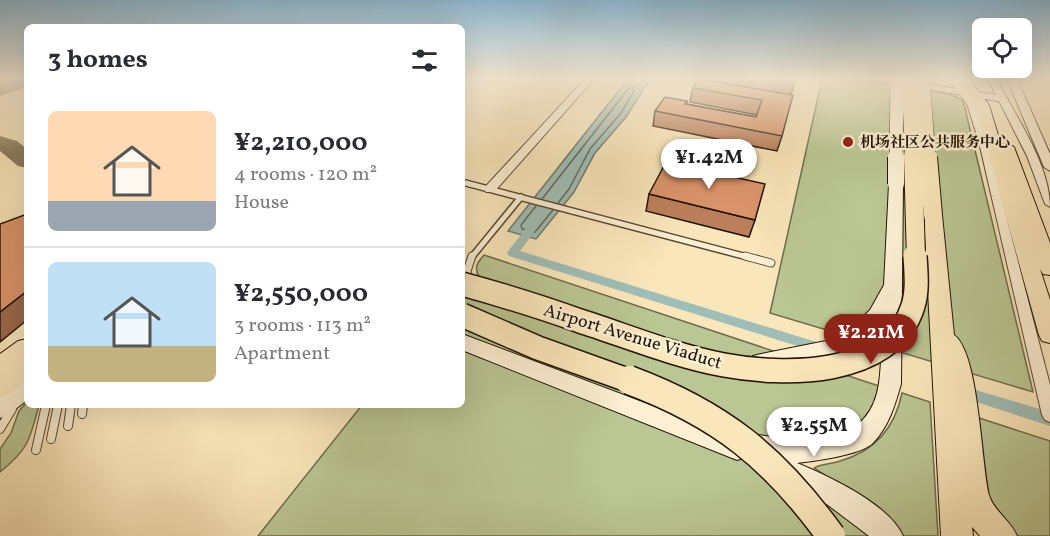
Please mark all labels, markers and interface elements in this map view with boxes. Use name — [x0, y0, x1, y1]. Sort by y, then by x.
map controls — [972, 18, 1032, 78]
button: locate — [972, 18, 1032, 78]
text: 3 homes — [48, 42, 148, 78]
icon: filters — [408, 44, 441, 77]
text: ¥2,210,000 — [234, 125, 368, 161]
place label: 机场社区公共服务中心 — [860, 133, 1010, 154]
icon: home — [96, 135, 168, 207]
marker: 机场社区公共服务中心 — [841, 135, 855, 149]
pin: ¥1.42M — [660, 139, 758, 190]
text: ¥1.42M — [675, 144, 743, 172]
text: 4 rooms · 120 m² — [234, 161, 377, 189]
text: House — [234, 189, 289, 217]
text: ¥2,550,000 — [234, 276, 368, 312]
icon: home — [96, 286, 168, 358]
street label: Airport Avenue Viaduct — [540, 298, 725, 376]
text: 3 rooms · 113 m² — [234, 312, 371, 340]
pin: ¥2.21M — [822, 314, 920, 365]
text: ¥2.21M — [838, 319, 904, 347]
text: Apartment — [234, 340, 330, 368]
pin: ¥2.55M — [765, 407, 863, 458]
text: ¥2.55M — [780, 412, 848, 440]

